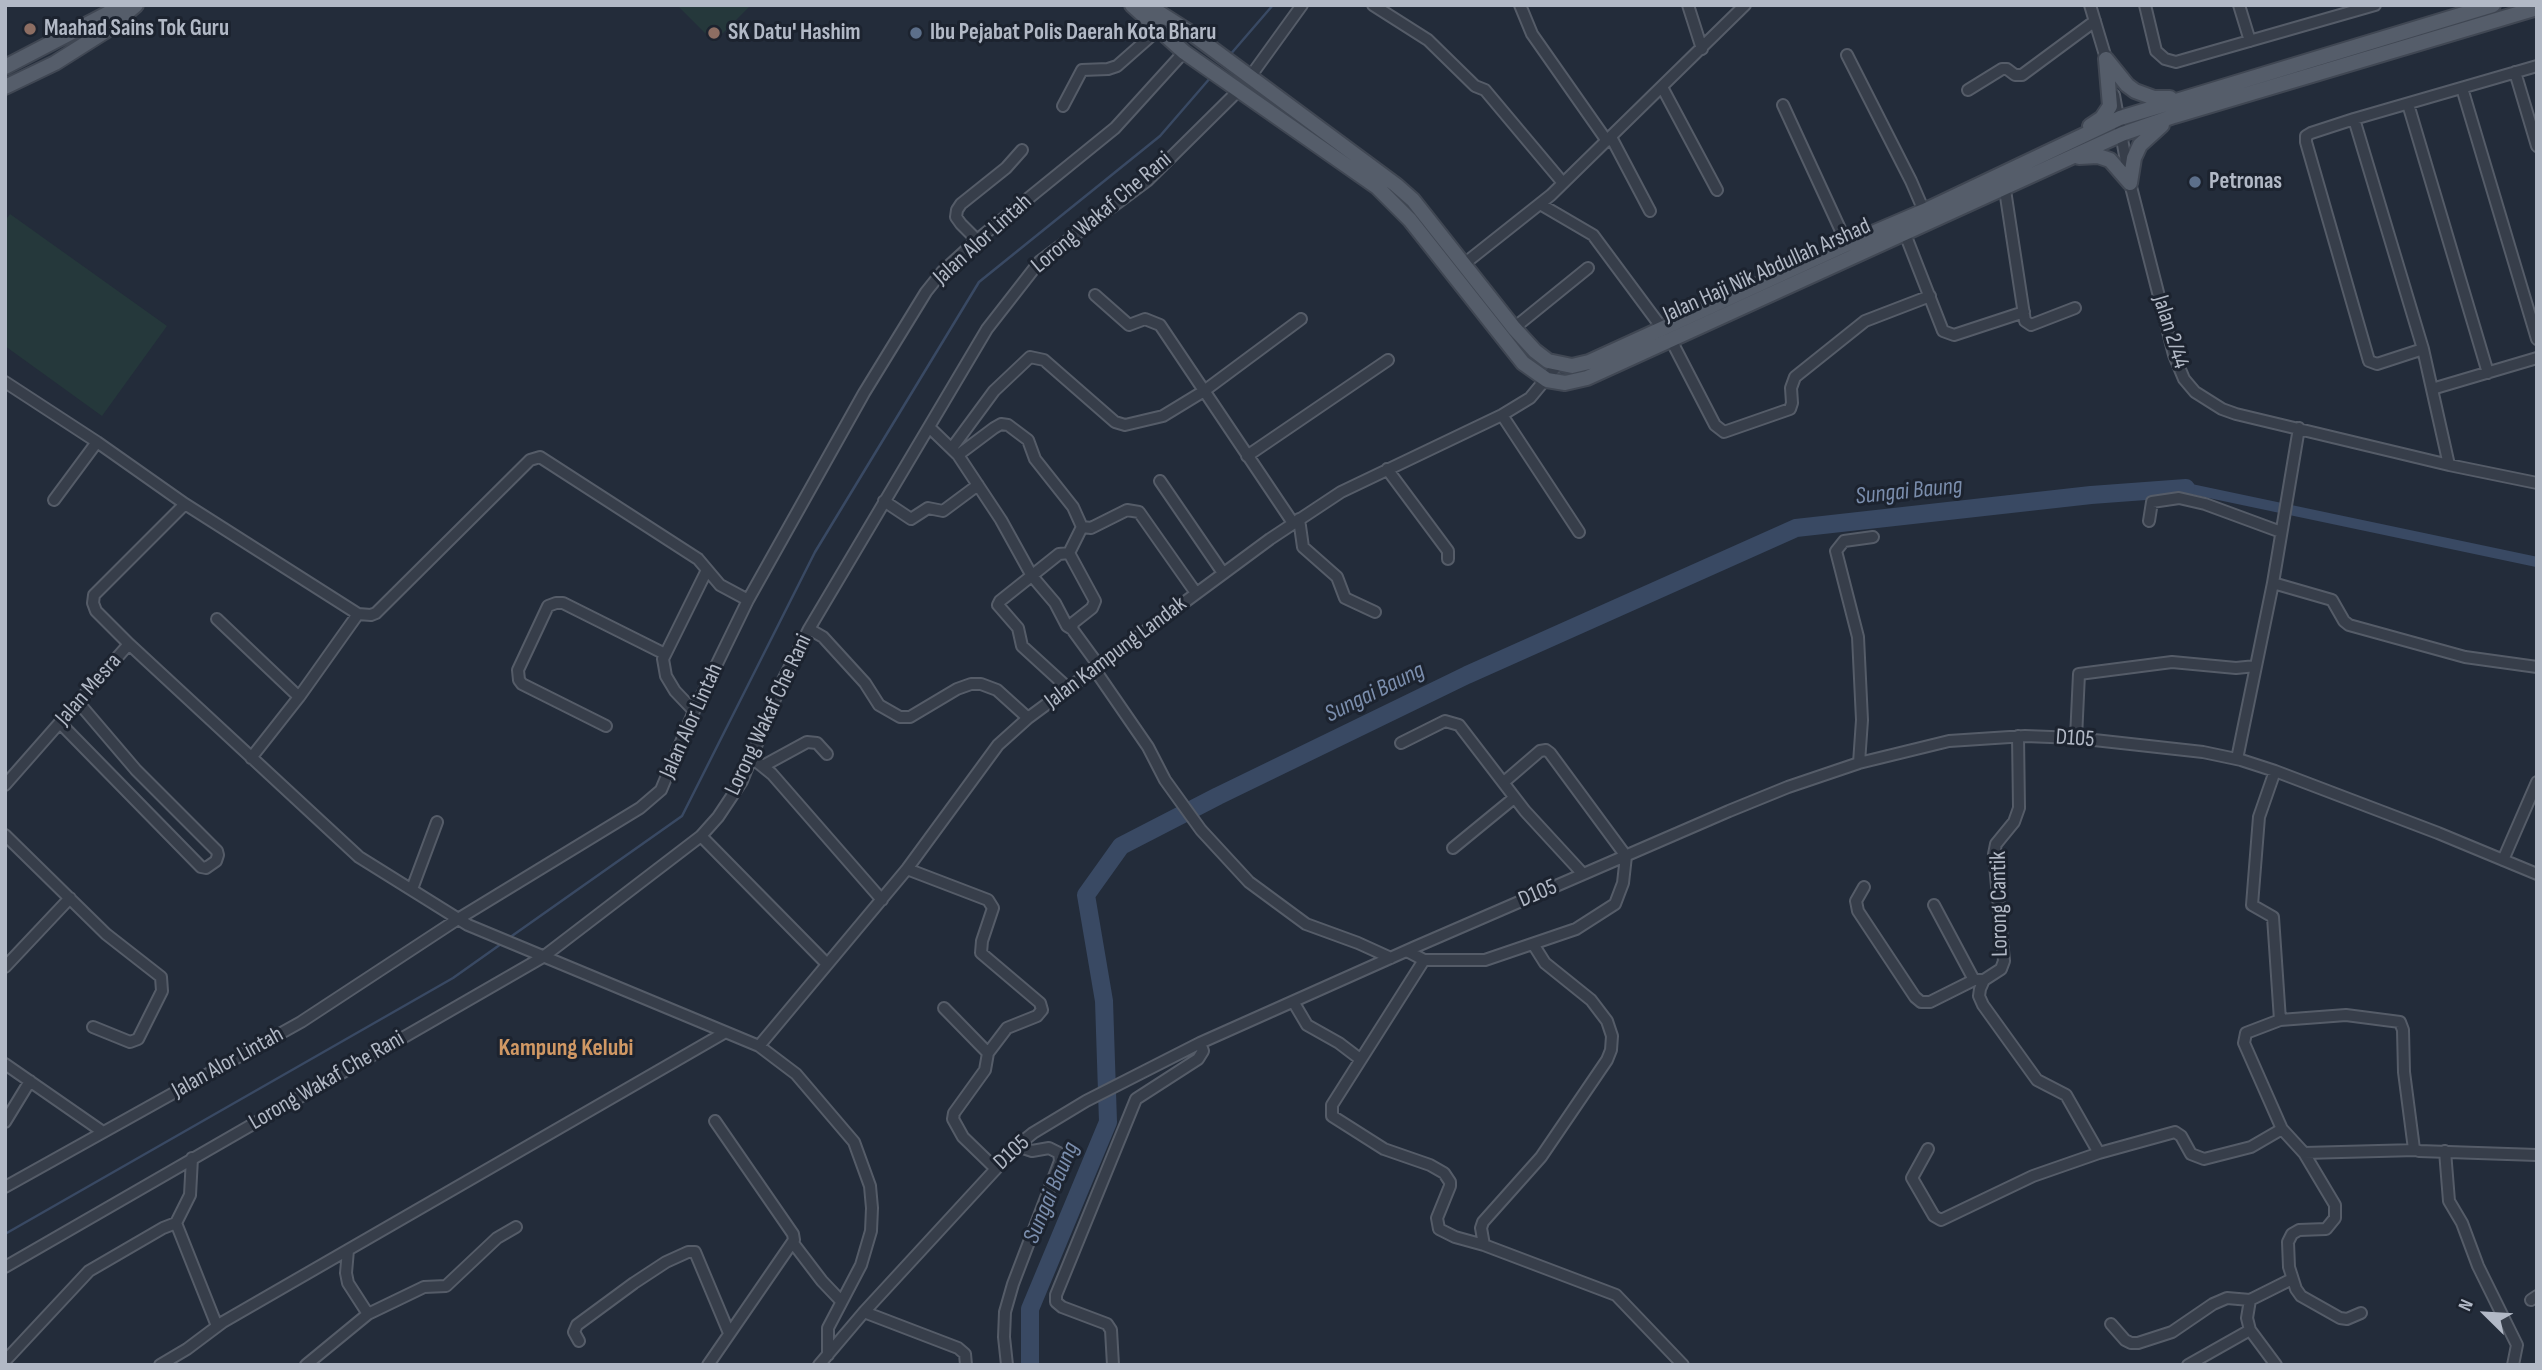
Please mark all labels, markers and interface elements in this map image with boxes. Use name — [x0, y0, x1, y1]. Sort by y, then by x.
place label: Maahad Sains Tok Guru — [44, 15, 229, 43]
place label: SK Datu' Hashim — [728, 19, 861, 47]
place label: Ibu Pejabat Polis Daerah Kota Bharu — [930, 19, 1216, 47]
marker: Maahad Sains Tok Guru — [22, 21, 38, 37]
marker: SK Datu' Hashim — [706, 25, 722, 41]
marker: Ibu Pejabat Polis Daerah Kota Bharu — [908, 25, 924, 41]
street label: Lorong Wakaf Che Rani — [1026, 146, 1178, 280]
place label: Petronas — [2209, 168, 2282, 196]
marker: Petronas — [2187, 174, 2203, 190]
street label: Jalan Alor Lintah — [928, 189, 1038, 291]
street label: Jalan Haji Nik Abdullah Arshad — [1659, 213, 1875, 329]
street label: Jalan 2/44 — [2146, 292, 2194, 372]
water label: Sungai Baung — [1854, 472, 1964, 512]
street label: Jalan Kampung Landak — [1040, 591, 1192, 715]
street label: Lorong Wakaf Che Rani — [720, 630, 818, 800]
street label: Jalan Mesra — [50, 648, 128, 732]
water label: Sungai Baung — [1320, 657, 1430, 729]
street label: Jalan Alor Lintah — [654, 659, 730, 783]
street label: D105 — [2055, 724, 2095, 754]
street label: Lorong Cantik — [1985, 851, 2015, 957]
street label: D105 — [1515, 874, 1561, 914]
street label: Jalan Alor Lintah — [168, 1021, 288, 1105]
street label: Lorong Wakaf Che Rani — [244, 1025, 410, 1137]
district label: Kampung Kelubi — [499, 1035, 633, 1063]
street label: D105 — [988, 1130, 1036, 1176]
water label: Sungai Baung — [1018, 1138, 1086, 1248]
north arrow — [2451, 1279, 2521, 1349]
text: N — [2454, 1296, 2479, 1315]

